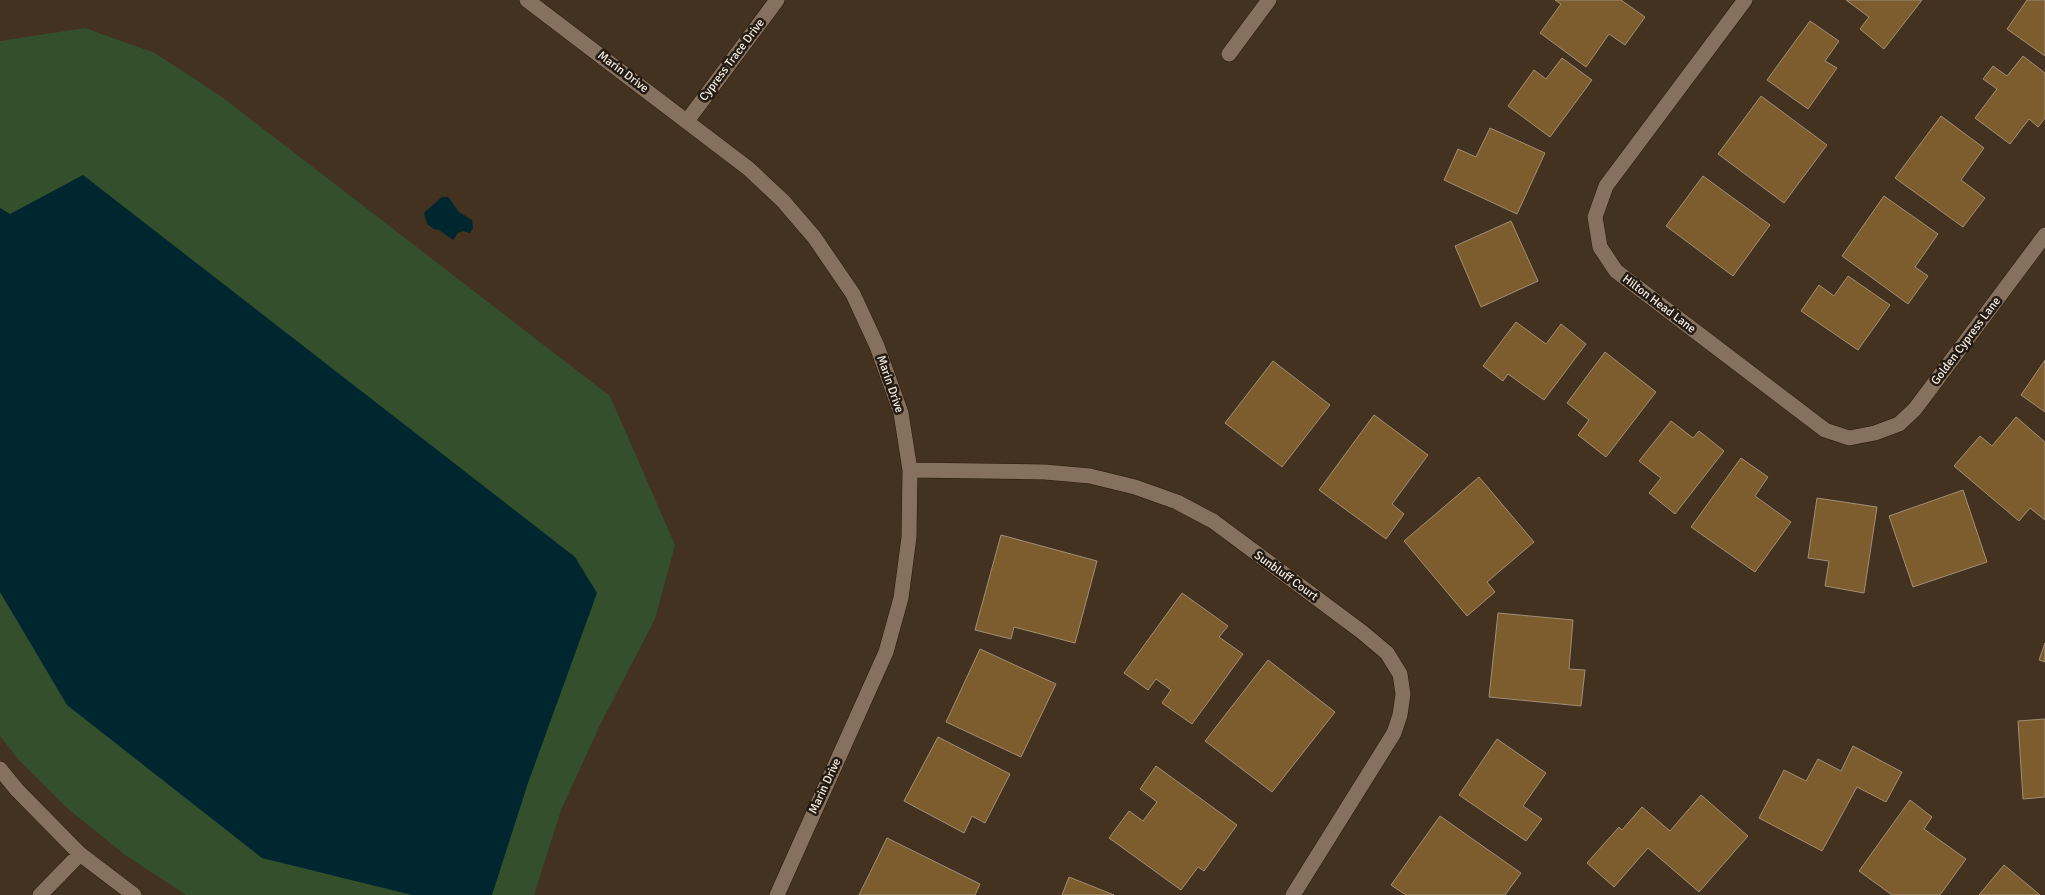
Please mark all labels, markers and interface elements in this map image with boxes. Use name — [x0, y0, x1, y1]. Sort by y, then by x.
street label: Cypress Trace Drive — [696, 16, 768, 104]
street label: Marin Drive — [595, 48, 651, 96]
street label: Hilton Head Lane — [1619, 271, 1699, 337]
street label: Golden Cypress Lane — [1928, 294, 2004, 388]
street label: Marin Drive — [873, 353, 907, 415]
street label: Sunbluff Court — [1251, 548, 1321, 604]
street label: Marin Drive — [806, 756, 844, 816]

